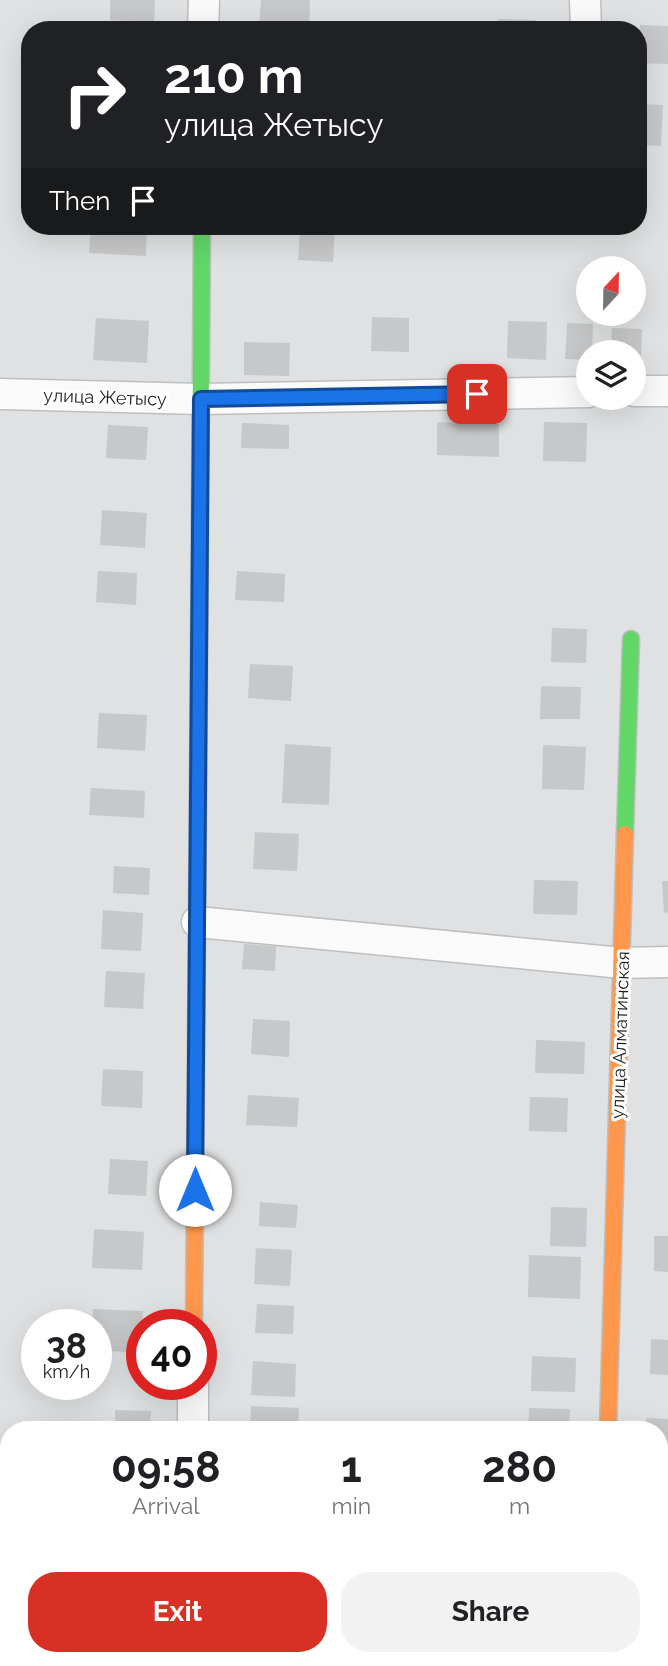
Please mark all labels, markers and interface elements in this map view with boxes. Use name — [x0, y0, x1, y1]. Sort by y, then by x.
text: 210 m — [164, 47, 303, 104]
icon: right — [49, 49, 140, 140]
text: улица Жетысу — [164, 106, 384, 143]
icon: arrive — [124, 182, 162, 220]
text: Then — [49, 186, 110, 216]
north arrow — [576, 256, 646, 326]
map controls — [576, 256, 646, 410]
button: layers — [576, 340, 646, 410]
pin — [447, 364, 507, 424]
icon: arrive — [458, 375, 496, 413]
street label: улица Жетысу — [43, 384, 167, 410]
street label: улица Алматинская — [607, 951, 633, 1119]
position arrow — [158, 1153, 232, 1227]
speed limit sign: 40 — [126, 1309, 217, 1400]
text: 38 — [46, 1325, 87, 1366]
text: km/h — [43, 1361, 90, 1382]
text: 09:58 — [111, 1443, 221, 1492]
text: 1 — [341, 1443, 362, 1492]
text: 280 — [482, 1443, 557, 1492]
text: Arrival — [132, 1492, 200, 1519]
text: min — [332, 1492, 371, 1519]
text: m — [509, 1492, 530, 1519]
button: Exit — [28, 1572, 327, 1652]
button: Share — [341, 1572, 640, 1652]

